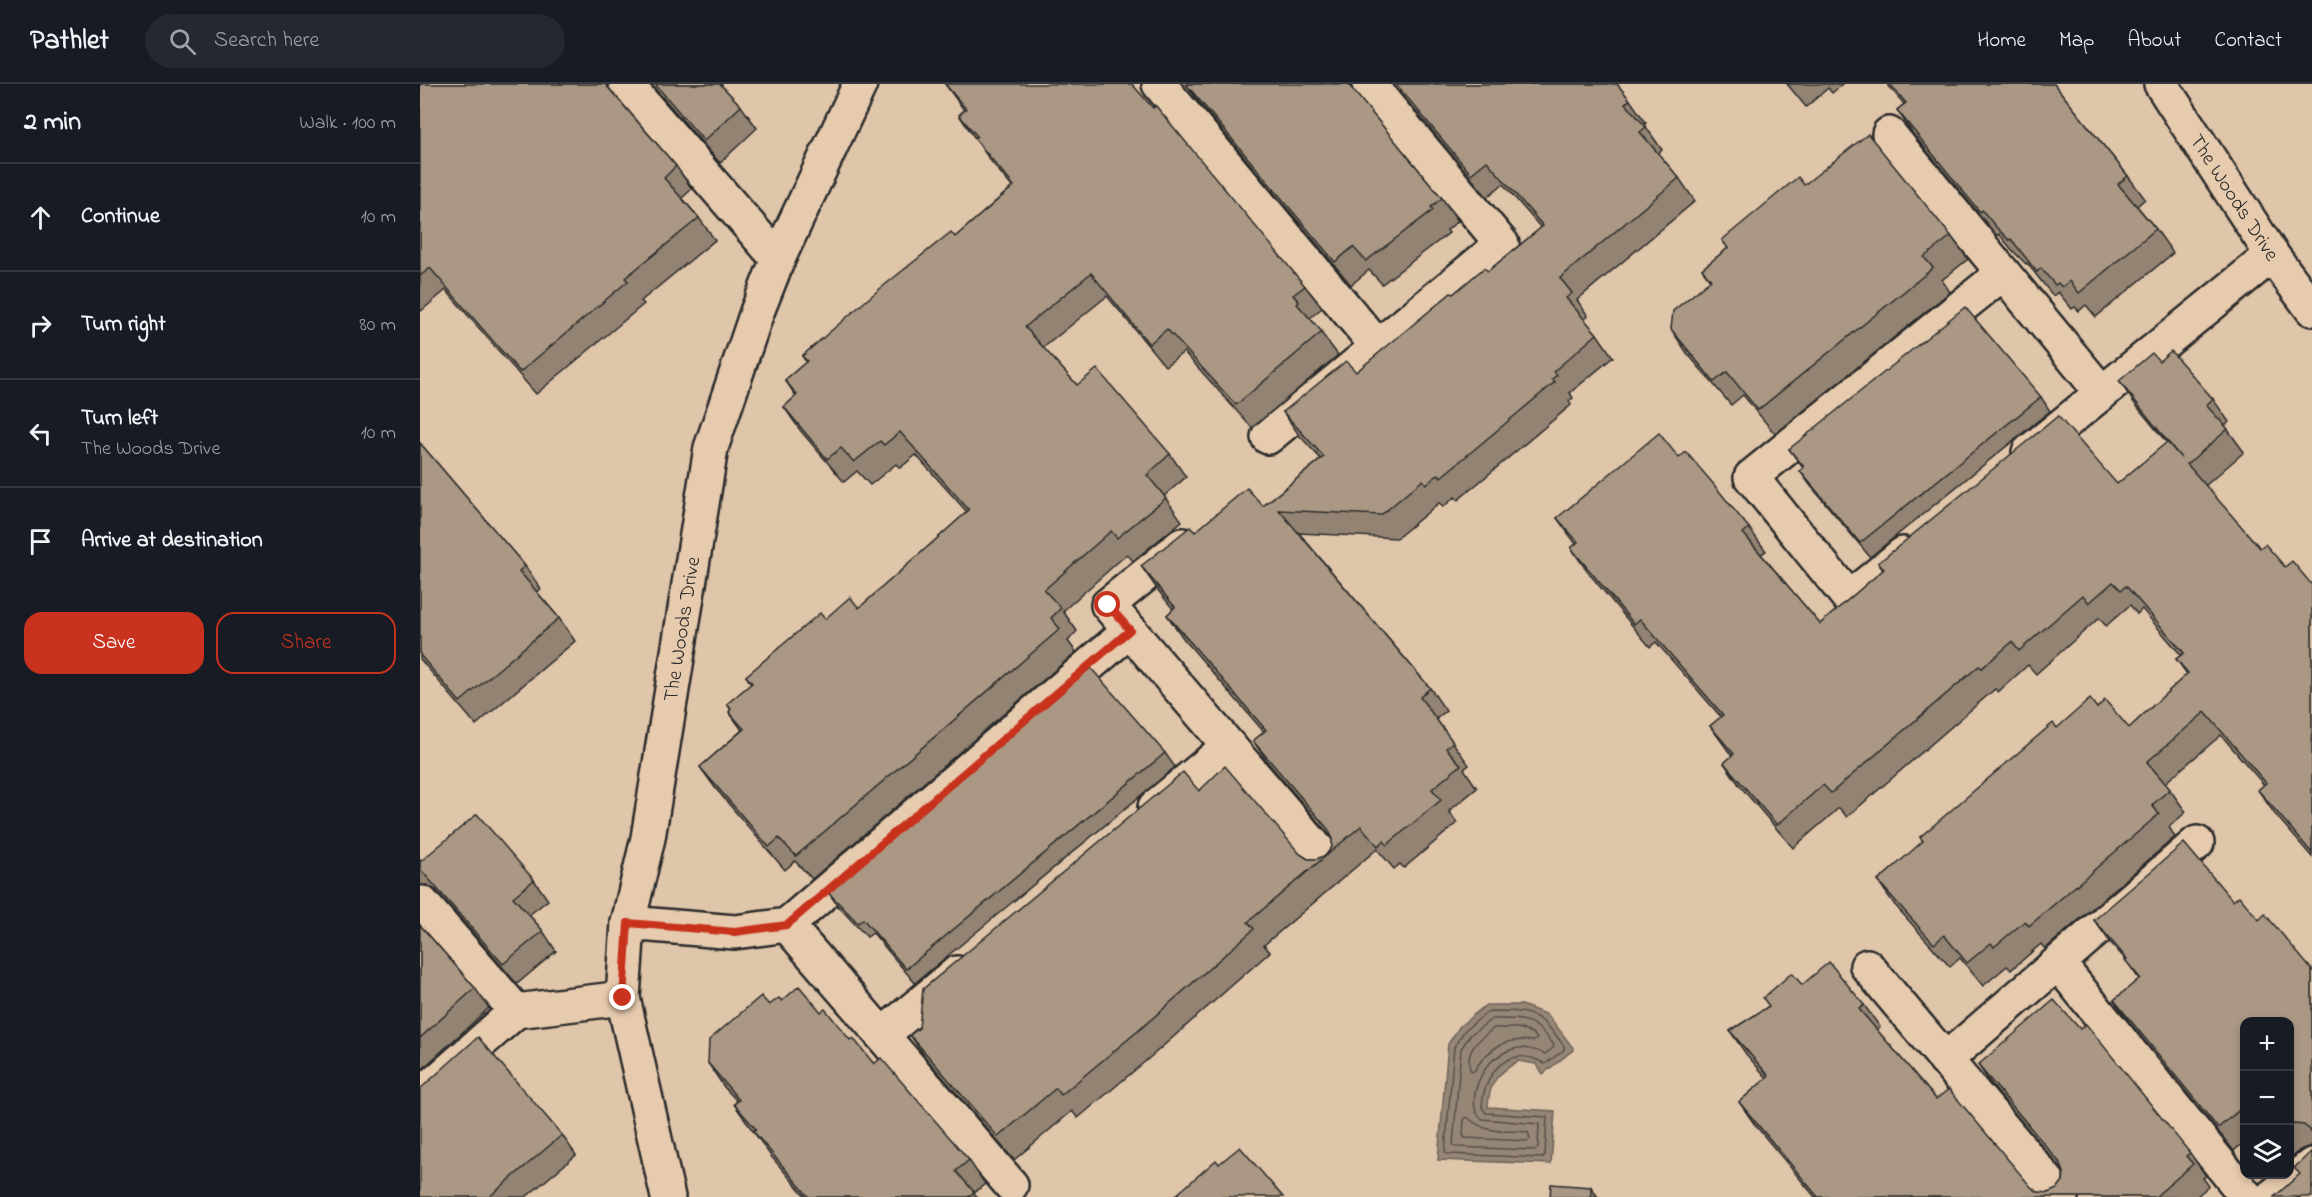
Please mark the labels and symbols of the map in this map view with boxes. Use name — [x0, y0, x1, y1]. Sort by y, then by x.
street label: The Woods Drive — [2181, 129, 2286, 268]
street label: The Woods Drive — [657, 554, 709, 704]
route start — [1094, 591, 1120, 617]
route end — [609, 984, 635, 1010]

